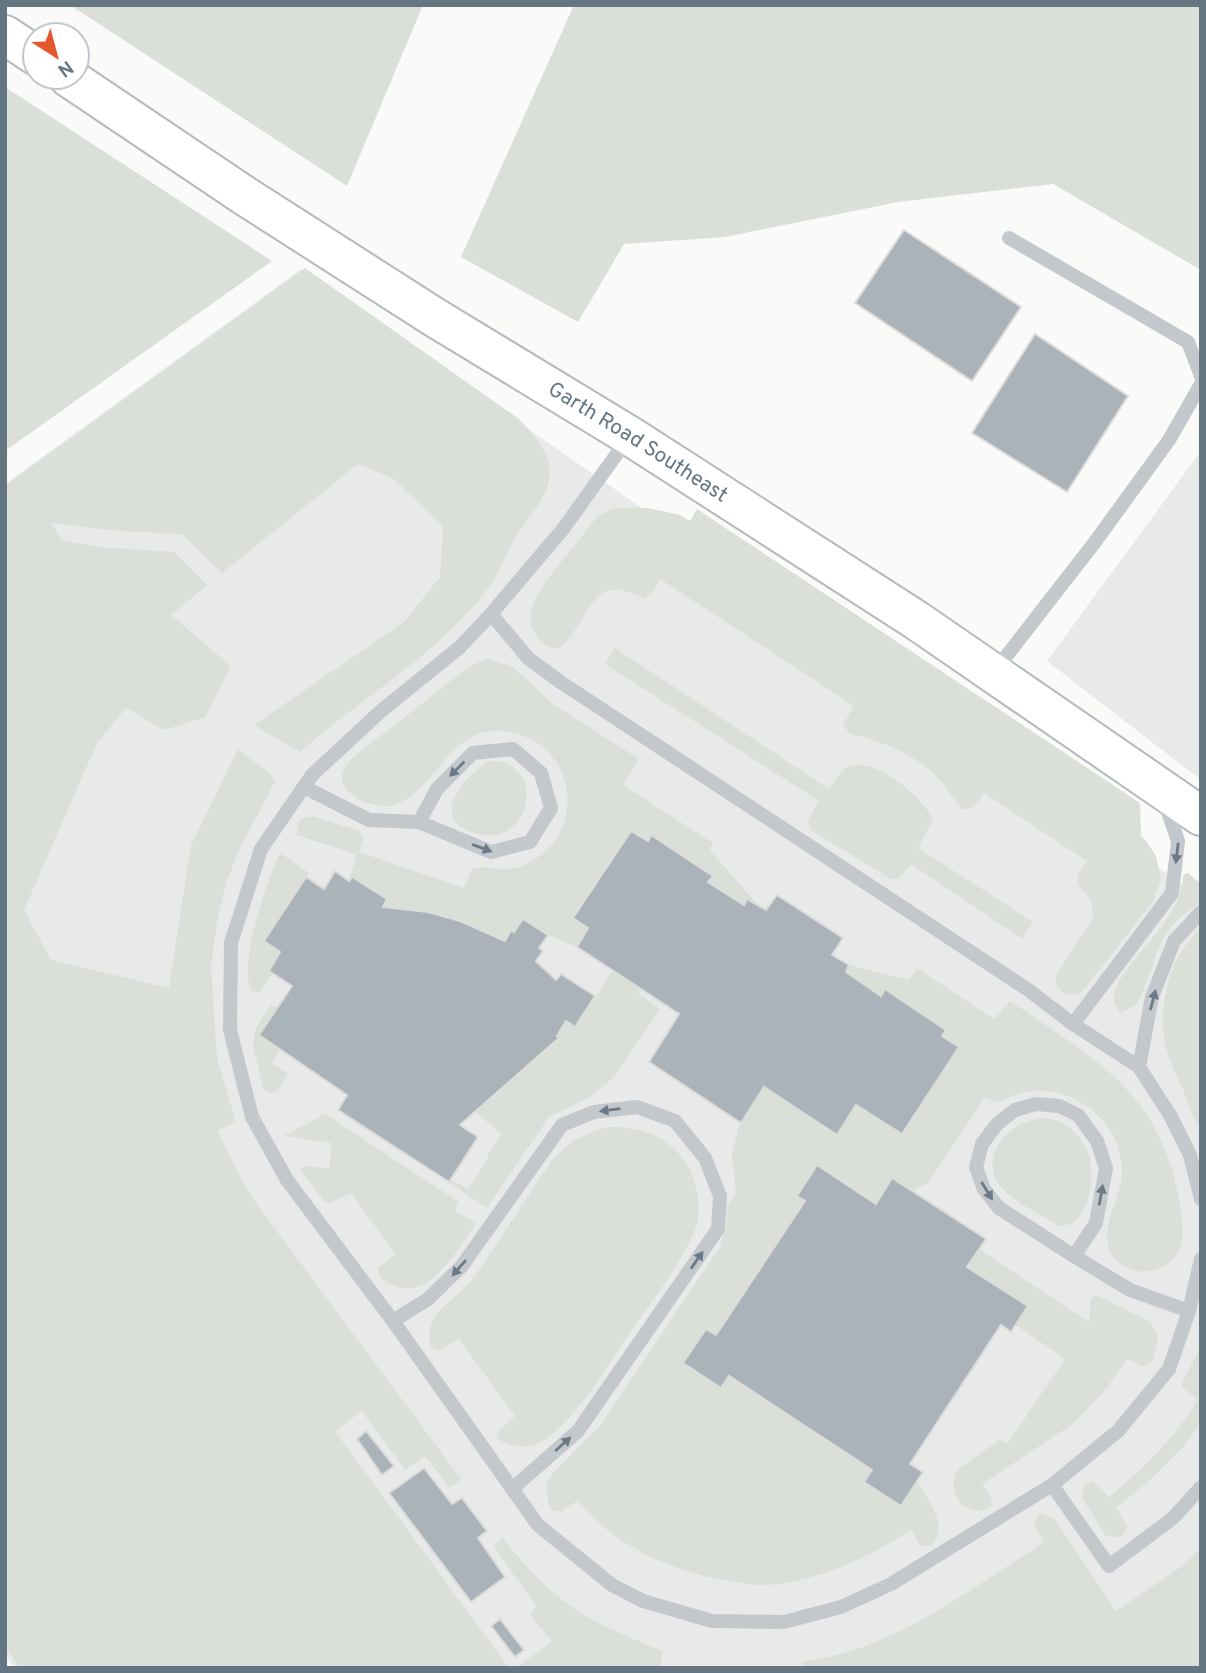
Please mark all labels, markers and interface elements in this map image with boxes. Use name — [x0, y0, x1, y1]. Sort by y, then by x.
north arrow — [21, 21, 91, 91]
text: N — [52, 54, 77, 82]
street label: Garth Road Southeast — [543, 376, 733, 509]
one-way arrow — [448, 761, 465, 778]
one-way arrow — [1171, 842, 1182, 864]
one-way arrow — [471, 843, 492, 854]
one-way arrow — [1148, 989, 1158, 1010]
one-way arrow — [599, 1104, 621, 1115]
one-way arrow — [980, 1181, 993, 1200]
one-way arrow — [1096, 1184, 1107, 1206]
one-way arrow — [690, 1251, 704, 1269]
one-way arrow — [451, 1259, 467, 1277]
one-way arrow — [554, 1436, 572, 1452]

